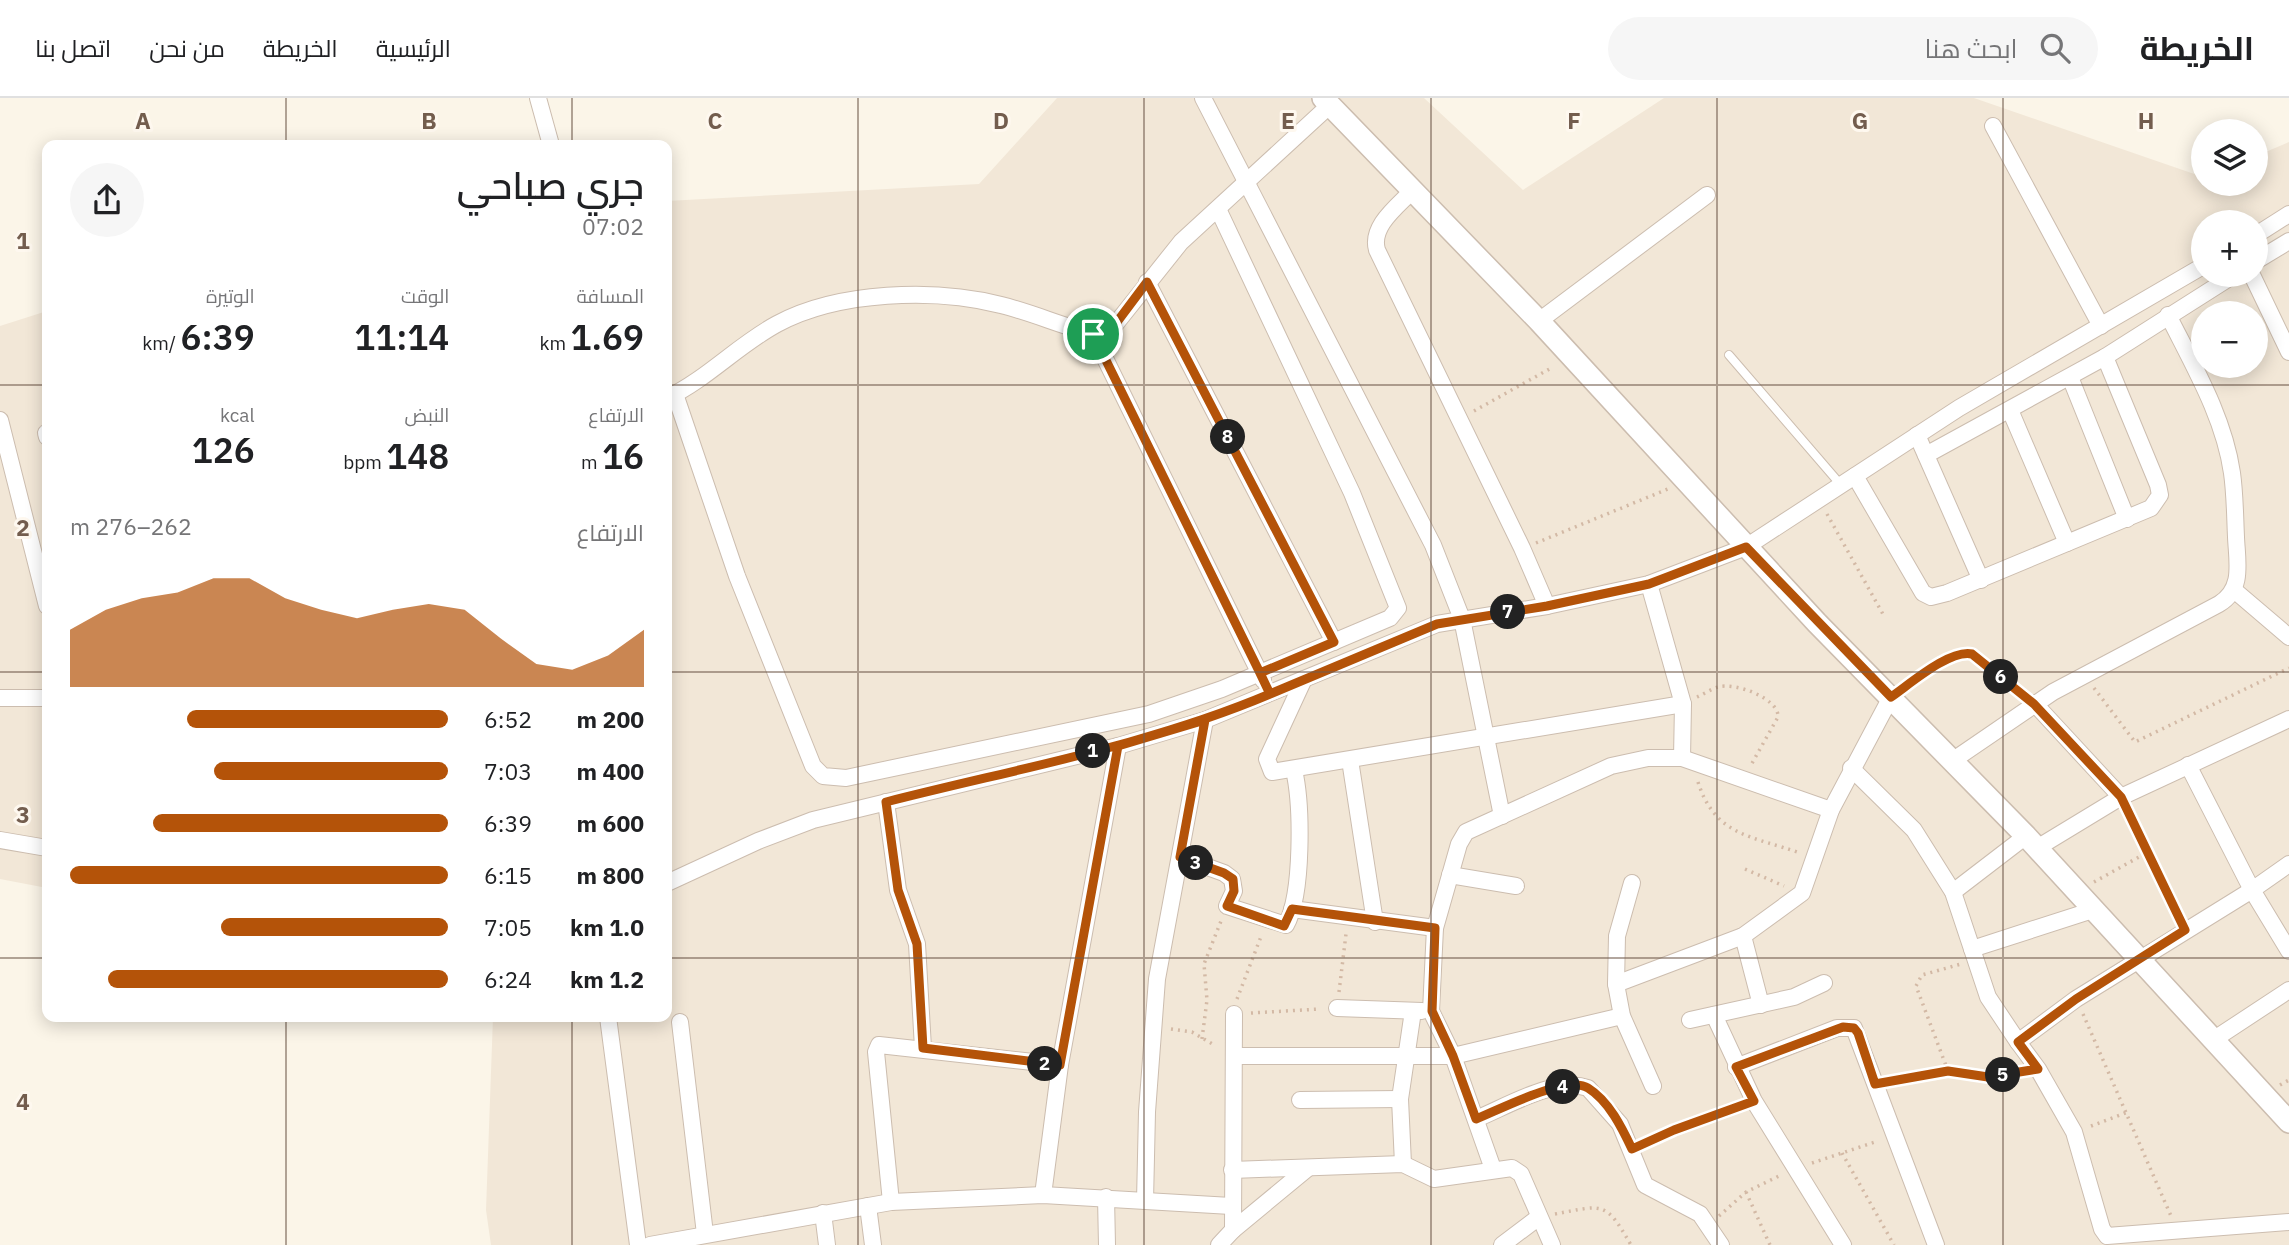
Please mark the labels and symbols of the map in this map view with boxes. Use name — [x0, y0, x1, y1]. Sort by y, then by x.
text: A — [135, 105, 151, 135]
text: B — [421, 105, 437, 135]
text: C — [708, 105, 723, 135]
text: D — [993, 105, 1009, 135]
text: E — [1281, 105, 1295, 135]
text: F — [1567, 105, 1581, 135]
text: G — [1852, 105, 1868, 135]
text: H — [2138, 105, 2154, 135]
text: 1 — [16, 225, 30, 255]
pin — [1063, 304, 1123, 364]
pin: 8 — [1210, 420, 1246, 454]
text: 2 — [16, 512, 30, 542]
pin: 7 — [1490, 594, 1526, 630]
pin: 6 — [1983, 660, 2018, 694]
pin: 1 — [1076, 734, 1110, 768]
text: 3 — [16, 799, 30, 829]
pin: 3 — [1178, 846, 1214, 880]
pin: 2 — [1028, 1046, 1062, 1082]
pin: 5 — [1986, 1058, 2021, 1093]
pin: 4 — [1546, 1070, 1580, 1104]
text: 4 — [16, 1086, 30, 1116]

